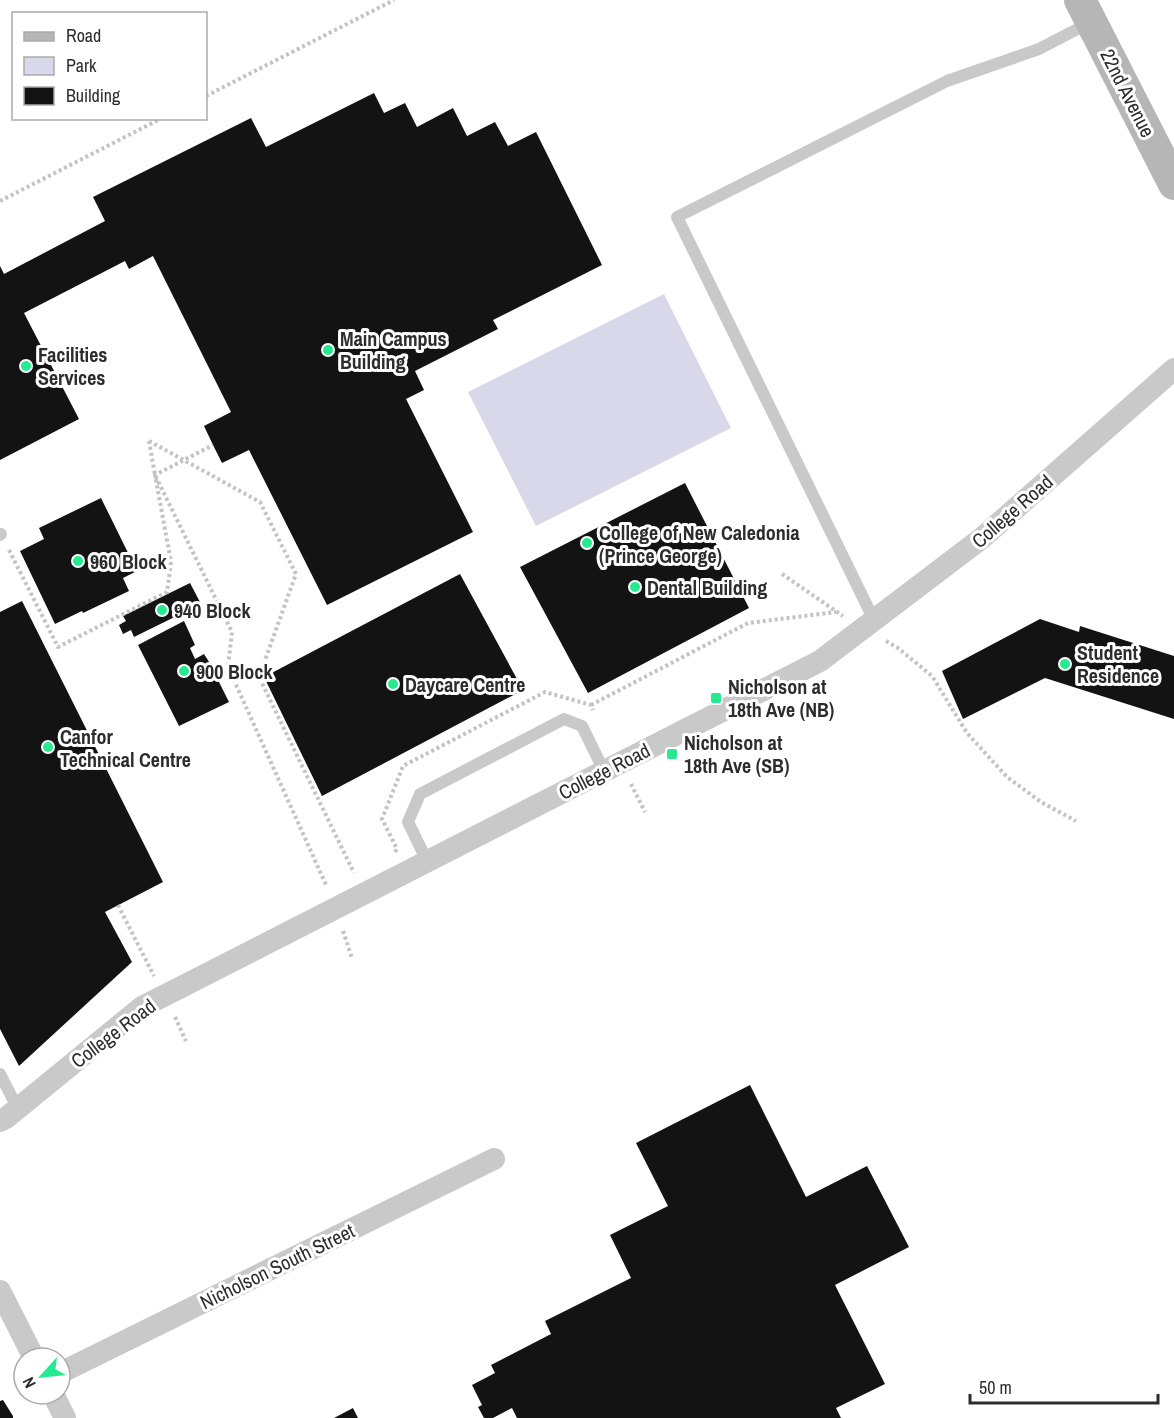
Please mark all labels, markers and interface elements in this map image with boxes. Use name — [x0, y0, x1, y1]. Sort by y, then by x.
legend — [12, 12, 207, 120]
text: Road — [66, 23, 101, 48]
street label: 22nd Avenue — [1094, 44, 1162, 142]
text: Park — [66, 53, 97, 78]
text: Building — [66, 83, 121, 108]
place label: Main Campus Building — [340, 325, 447, 375]
place label: Facilities Services — [38, 341, 107, 391]
marker: Main Campus Building — [321, 343, 335, 357]
marker: Facilities Services — [19, 359, 33, 373]
street label: College Road — [966, 468, 1058, 554]
place label: College of New Caledonia (Prince George) — [599, 519, 800, 569]
marker: College of New Caledonia (Prince George) — [580, 536, 594, 550]
place label: 960 Block — [90, 548, 167, 575]
marker: 960 Block — [71, 554, 85, 568]
place label: Dental Building — [647, 574, 767, 601]
marker: Dental Building — [628, 580, 642, 594]
place label: 940 Block — [174, 597, 251, 624]
marker: 940 Block — [155, 603, 169, 617]
place label: Student Residence — [1077, 639, 1159, 689]
marker: Student Residence — [1058, 657, 1072, 671]
place label: 900 Block — [196, 658, 273, 685]
marker: 900 Block — [177, 664, 191, 678]
place label: Daycare Centre — [405, 671, 525, 698]
place label: Nicholson at 18th Ave (NB) — [728, 673, 834, 723]
marker: Daycare Centre — [386, 677, 400, 691]
marker: Nicholson at 18th Ave (NB) — [709, 691, 723, 705]
place label: Canfor Technical Centre — [60, 723, 191, 773]
place label: Nicholson at 18th Ave (SB) — [684, 729, 789, 779]
street label: College Road — [554, 736, 654, 806]
marker: Canfor Technical Centre — [41, 740, 55, 754]
marker: Nicholson at 18th Ave (SB) — [665, 747, 679, 761]
street label: College Road — [65, 992, 161, 1074]
street label: Nicholson South Street — [195, 1217, 359, 1315]
north arrow — [12, 1346, 72, 1406]
scale bar — [970, 1367, 1158, 1405]
text: N — [17, 1374, 41, 1392]
text: 50 m — [979, 1375, 1012, 1400]

